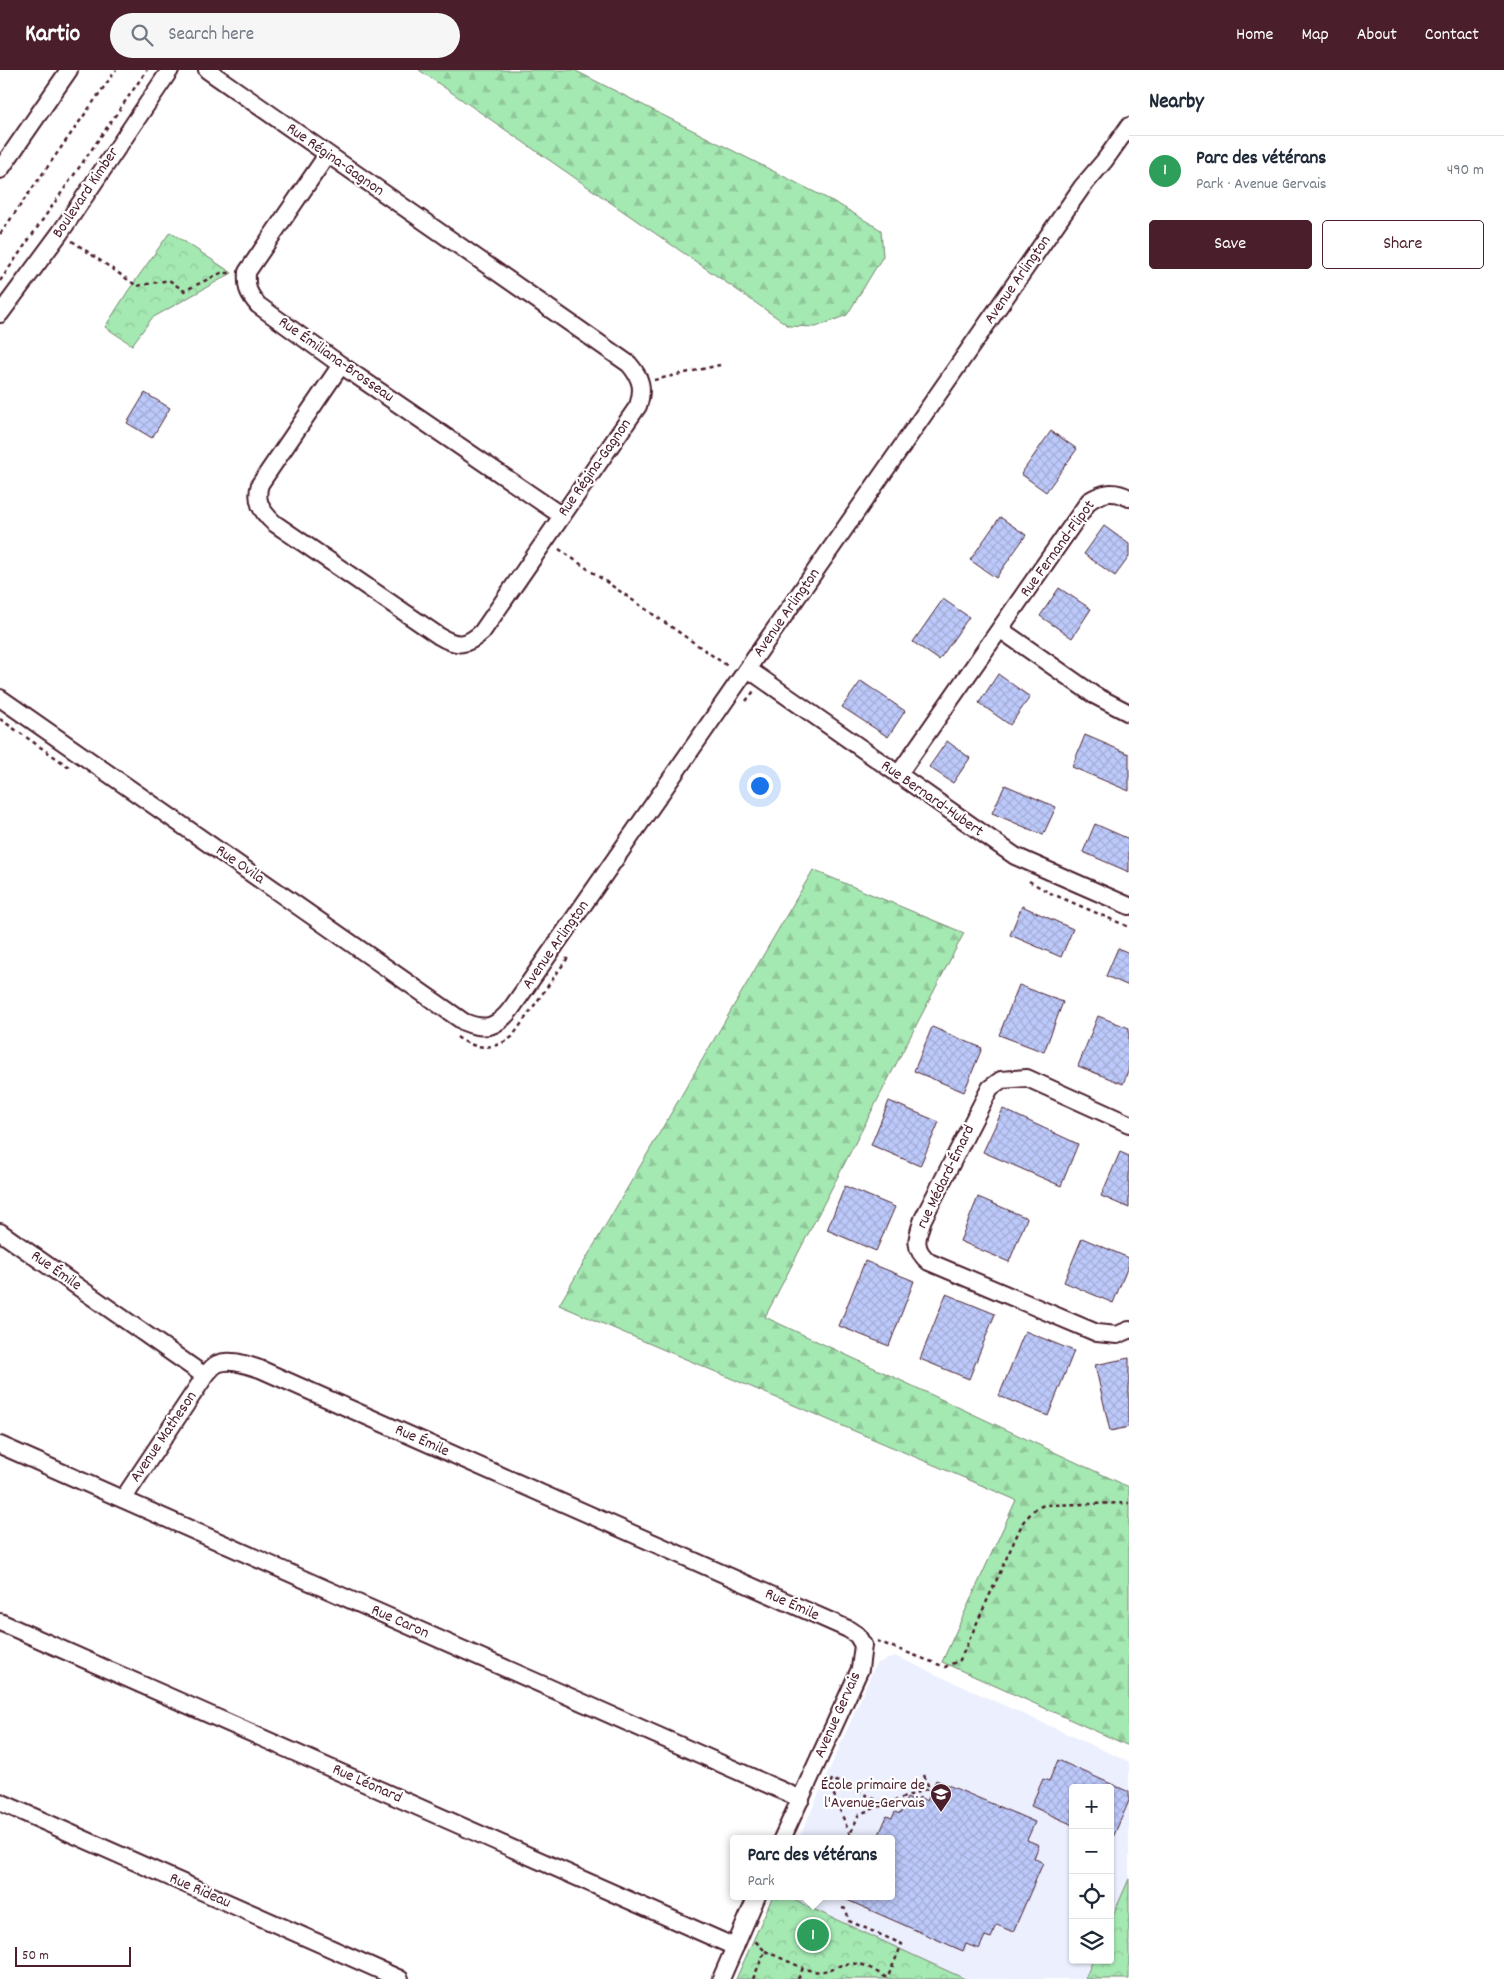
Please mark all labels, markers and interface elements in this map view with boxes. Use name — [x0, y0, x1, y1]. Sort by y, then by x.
search box — [110, 13, 460, 58]
text: Kartio — [25, 18, 80, 52]
icon: search — [128, 21, 156, 49]
text: Search here — [168, 22, 254, 49]
text: Home — [1236, 23, 1273, 48]
text: Map — [1301, 23, 1329, 48]
text: About — [1357, 23, 1397, 48]
text: Contact — [1425, 23, 1479, 48]
text: Nearby — [1149, 88, 1204, 118]
street label: Rue Régina-Gagnon — [281, 118, 389, 202]
street label: Boulevard Kimber — [47, 143, 125, 243]
text: Parc des vétérans — [1196, 146, 1326, 173]
text: 1 — [1163, 159, 1167, 182]
text: 490 m — [1447, 159, 1484, 182]
text: Park · Avenue Gervais — [1196, 173, 1327, 196]
button: Save — [1149, 220, 1312, 269]
button: Share — [1322, 220, 1484, 269]
street label: Avenue Arlington — [979, 231, 1057, 329]
street label: Rue Émiliana-Brosseau — [273, 311, 399, 409]
street label: Rue Régina-Gagnon — [553, 414, 637, 522]
street label: Rue Fernand-Flipot — [1015, 496, 1101, 602]
street label: Avenue Arlington — [748, 564, 826, 662]
street label: Rue Bernard-Hubert — [876, 755, 988, 843]
your location — [747, 773, 773, 799]
street label: Rue Ovila — [211, 840, 270, 891]
street label: Avenue Arlington — [517, 896, 595, 994]
street label: rue Médard-Émard — [911, 1121, 981, 1233]
street label: Rue Émile — [26, 1245, 86, 1297]
street label: Avenue Matheson — [125, 1387, 203, 1487]
street label: Rue Émile — [391, 1419, 453, 1463]
street label: Rue Émile — [761, 1583, 823, 1627]
street label: Rue Caron — [367, 1599, 433, 1645]
street label: Avenue Gervais — [809, 1668, 867, 1762]
street label: Rue Léonard — [328, 1758, 406, 1810]
place label: École primaire de l'Avenue-Gervais — [821, 1774, 925, 1815]
school or university icon: École primaire de l'Avenue-Gervais — [929, 1782, 953, 1813]
map controls — [1069, 1784, 1114, 1964]
button: + — [1069, 1784, 1114, 1829]
button: − — [1069, 1829, 1114, 1874]
popup — [730, 1835, 895, 1900]
text: Parc des vétérans — [747, 1843, 878, 1870]
street label: Rue Rideau — [166, 1867, 234, 1915]
text: Park — [747, 1870, 775, 1893]
button: locate — [1069, 1874, 1114, 1919]
pin: 1 — [797, 1916, 829, 1954]
button: layers — [1069, 1919, 1114, 1964]
scale bar — [15, 1944, 131, 1967]
text: 50 m — [22, 1946, 49, 1966]

